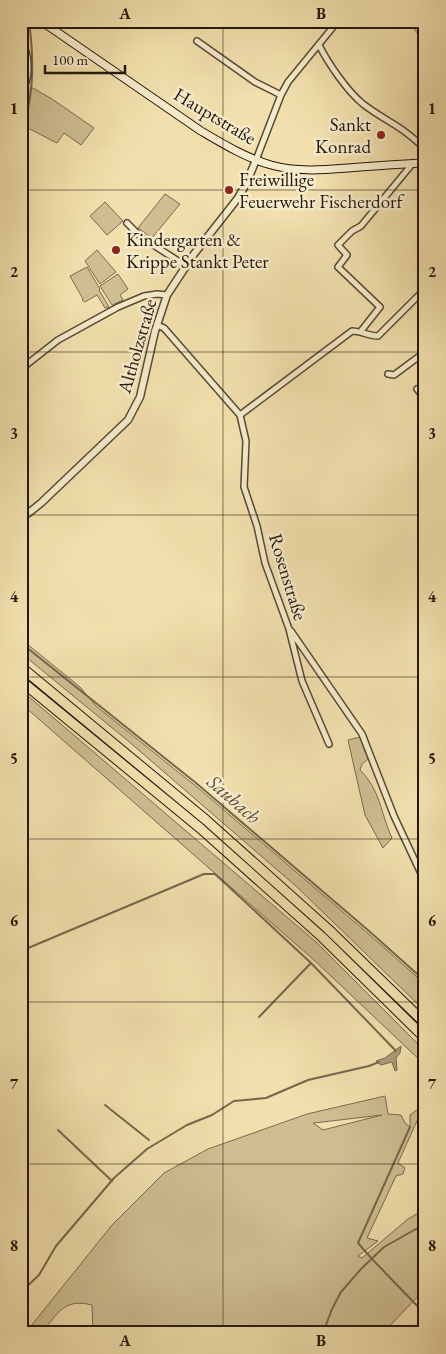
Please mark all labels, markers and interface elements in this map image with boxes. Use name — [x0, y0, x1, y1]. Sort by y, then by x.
text: A — [118, 3, 131, 24]
text: B — [316, 3, 326, 24]
scale bar — [45, 42, 125, 74]
text: 100 m — [52, 50, 89, 69]
street label: Hauptstraße — [169, 82, 261, 150]
text: 1 — [10, 98, 18, 119]
text: 1 — [428, 98, 436, 119]
place label: Sankt Konrad — [315, 112, 371, 159]
marker: Sankt Konrad — [375, 129, 387, 141]
place label: Freiwillige Feuerwehr Fischerdorf — [239, 167, 404, 214]
marker: Freiwillige Feuerwehr Fischerdorf — [223, 184, 235, 196]
place label: Kindergarten & Krippe Stankt Peter — [126, 227, 269, 274]
marker: Kindergarten & Krippe Stankt Peter — [110, 244, 122, 256]
text: 2 — [10, 261, 19, 282]
text: 2 — [428, 261, 437, 282]
street label: Altholzstraße — [111, 296, 162, 397]
text: 3 — [10, 423, 18, 444]
text: 3 — [428, 423, 436, 444]
street label: Rosenstraße — [263, 531, 313, 623]
text: 4 — [10, 586, 19, 607]
text: 4 — [428, 586, 437, 607]
text: 5 — [10, 748, 18, 769]
text: 5 — [428, 748, 436, 769]
water label: Saubach — [201, 768, 266, 830]
text: 6 — [10, 910, 19, 931]
text: 6 — [428, 910, 437, 931]
text: 7 — [10, 1073, 19, 1094]
text: 7 — [428, 1073, 437, 1094]
text: 8 — [10, 1235, 18, 1256]
text: 8 — [428, 1235, 436, 1256]
text: A — [118, 1330, 131, 1351]
text: B — [316, 1330, 326, 1351]

